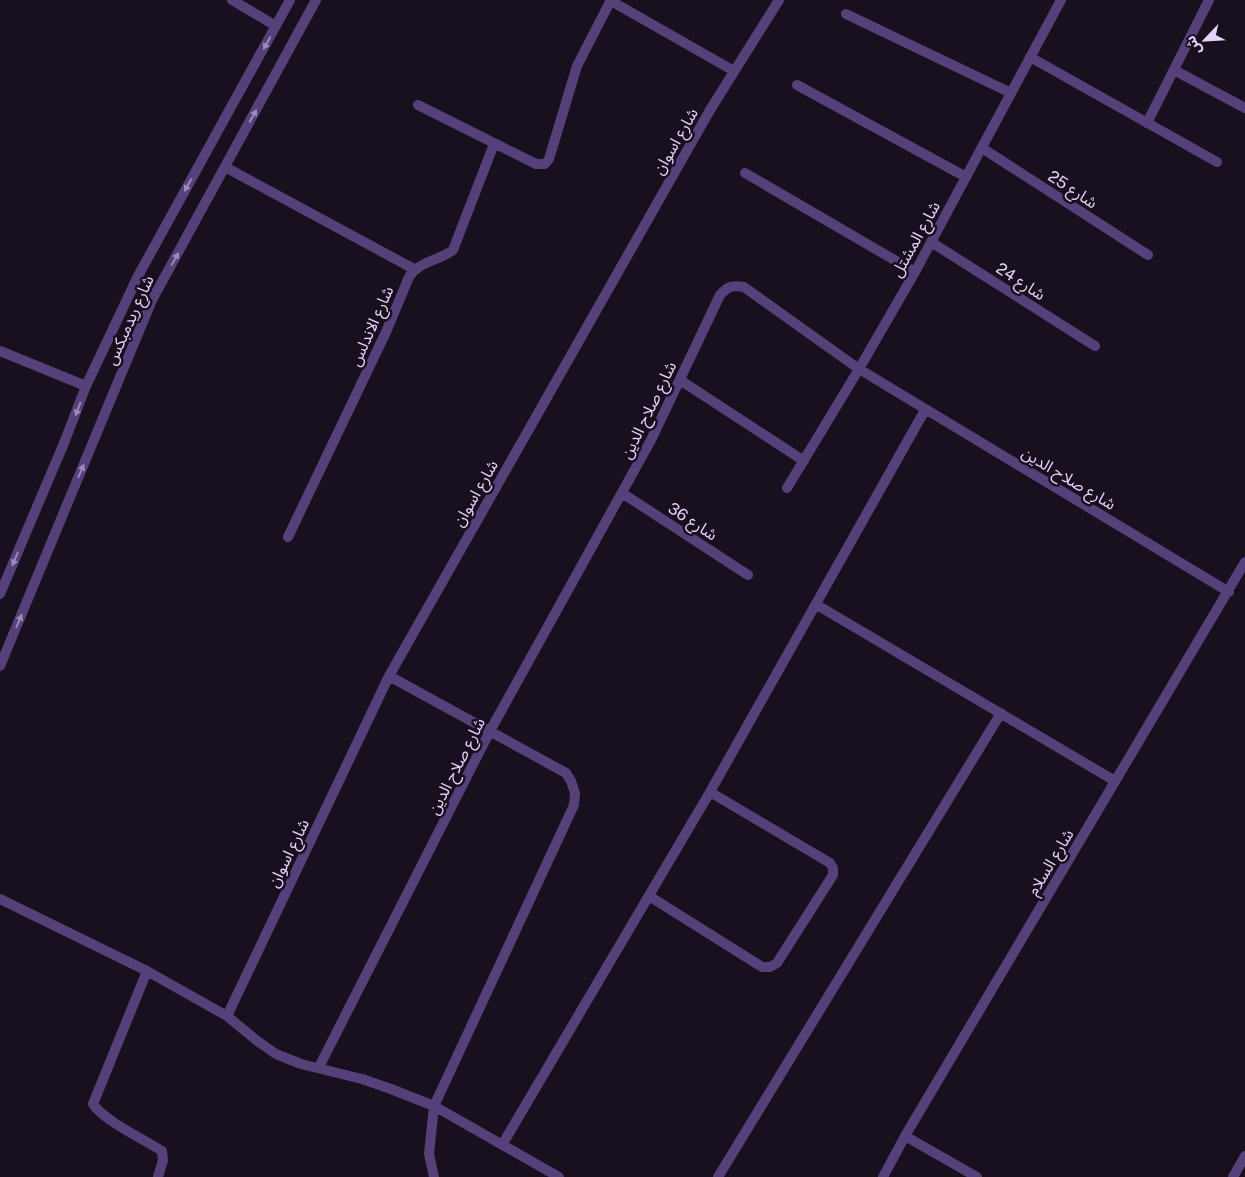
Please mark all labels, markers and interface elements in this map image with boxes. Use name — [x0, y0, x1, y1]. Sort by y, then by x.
north arrow — [1180, 15, 1230, 65]
text: ش — [1182, 33, 1205, 58]
one-way arrow — [263, 35, 271, 50]
street label: شارع اسوان — [649, 105, 705, 179]
one-way arrow — [249, 109, 257, 124]
street label: شارع 25 — [1043, 167, 1101, 215]
one-way arrow — [184, 178, 192, 192]
street label: شارع المشتل — [887, 198, 947, 282]
one-way arrow — [171, 252, 179, 266]
street label: شارع 24 — [991, 259, 1049, 307]
street label: شارع ريدمبكس — [101, 272, 160, 369]
street label: شارع الاندلس — [345, 283, 400, 370]
street label: شارع صلاح الدين — [617, 358, 683, 463]
one-way arrow — [73, 402, 81, 416]
street label: شارع صلاح الدين — [1017, 443, 1119, 516]
street label: شارع اسوان — [449, 457, 505, 531]
one-way arrow — [77, 463, 85, 478]
street label: شارع 36 — [663, 498, 721, 547]
one-way arrow — [11, 552, 19, 567]
one-way arrow — [15, 614, 23, 629]
street label: شارع صلاح الدين — [424, 715, 492, 819]
street label: شارع اسوان — [264, 816, 316, 892]
street label: شارع السلام — [1023, 826, 1080, 900]

